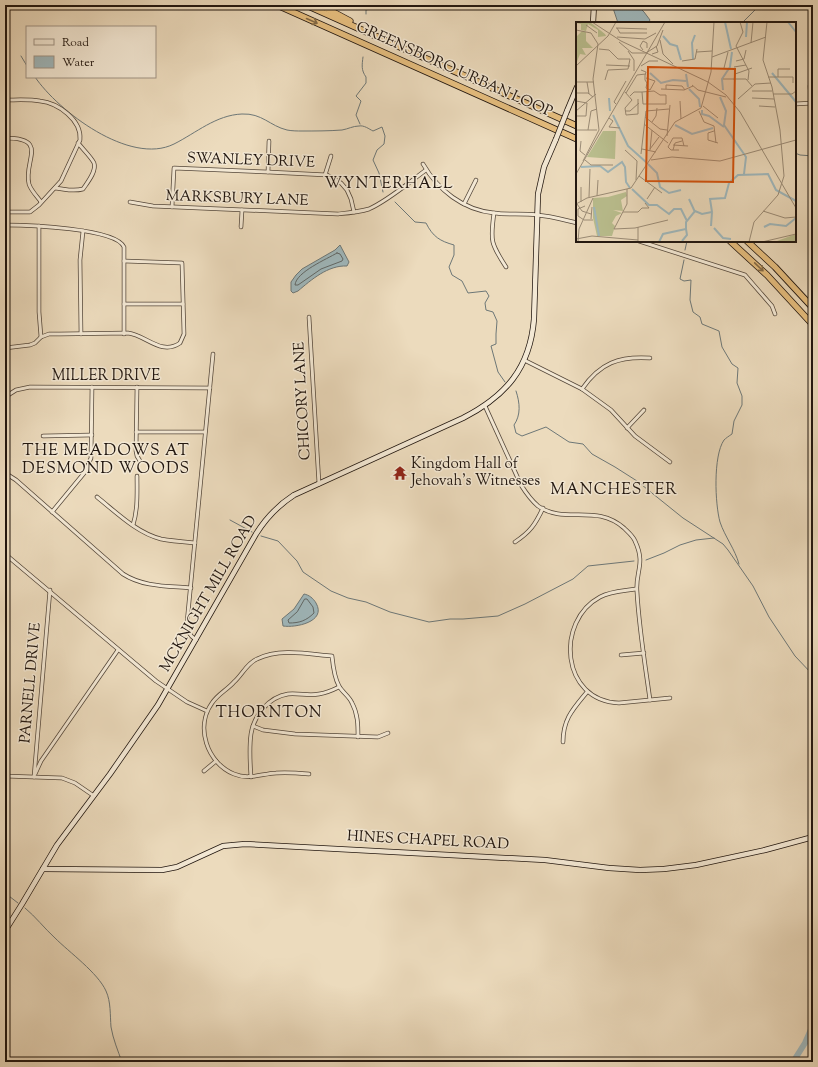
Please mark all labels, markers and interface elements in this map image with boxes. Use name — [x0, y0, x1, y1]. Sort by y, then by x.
street label: GREENSBORO URBAN LOOP — [352, 17, 556, 123]
one-way arrow — [306, 18, 318, 25]
inset map — [576, 22, 796, 242]
legend — [26, 26, 156, 78]
text: Road — [62, 34, 89, 52]
text: Water — [62, 54, 95, 72]
street label: SWANLEY DRIVE — [187, 148, 315, 174]
district label: WYNTERHALL — [324, 173, 454, 196]
street label: MARKSBURY LANE — [165, 186, 309, 212]
one-way arrow — [754, 262, 764, 272]
street label: CHICORY LANE — [289, 341, 317, 461]
street label: MILLER DRIVE — [52, 366, 160, 387]
district label: THE MEADOWS AT DESMOND WOODS — [22, 440, 190, 481]
place label: Kingdom Hall of Jehovah’s Witnesses — [410, 454, 540, 492]
temple icon: Kingdom Hall of Jehovah’s Witnesses — [392, 465, 408, 481]
district label: MANCHESTER — [550, 479, 678, 502]
street label: MCKNIGHT MILL ROAD — [155, 512, 263, 676]
street label: PARNELL DRIVE — [15, 622, 47, 744]
district label: THORNTON — [215, 702, 323, 725]
street label: HINES CHAPEL ROAD — [346, 826, 510, 856]

